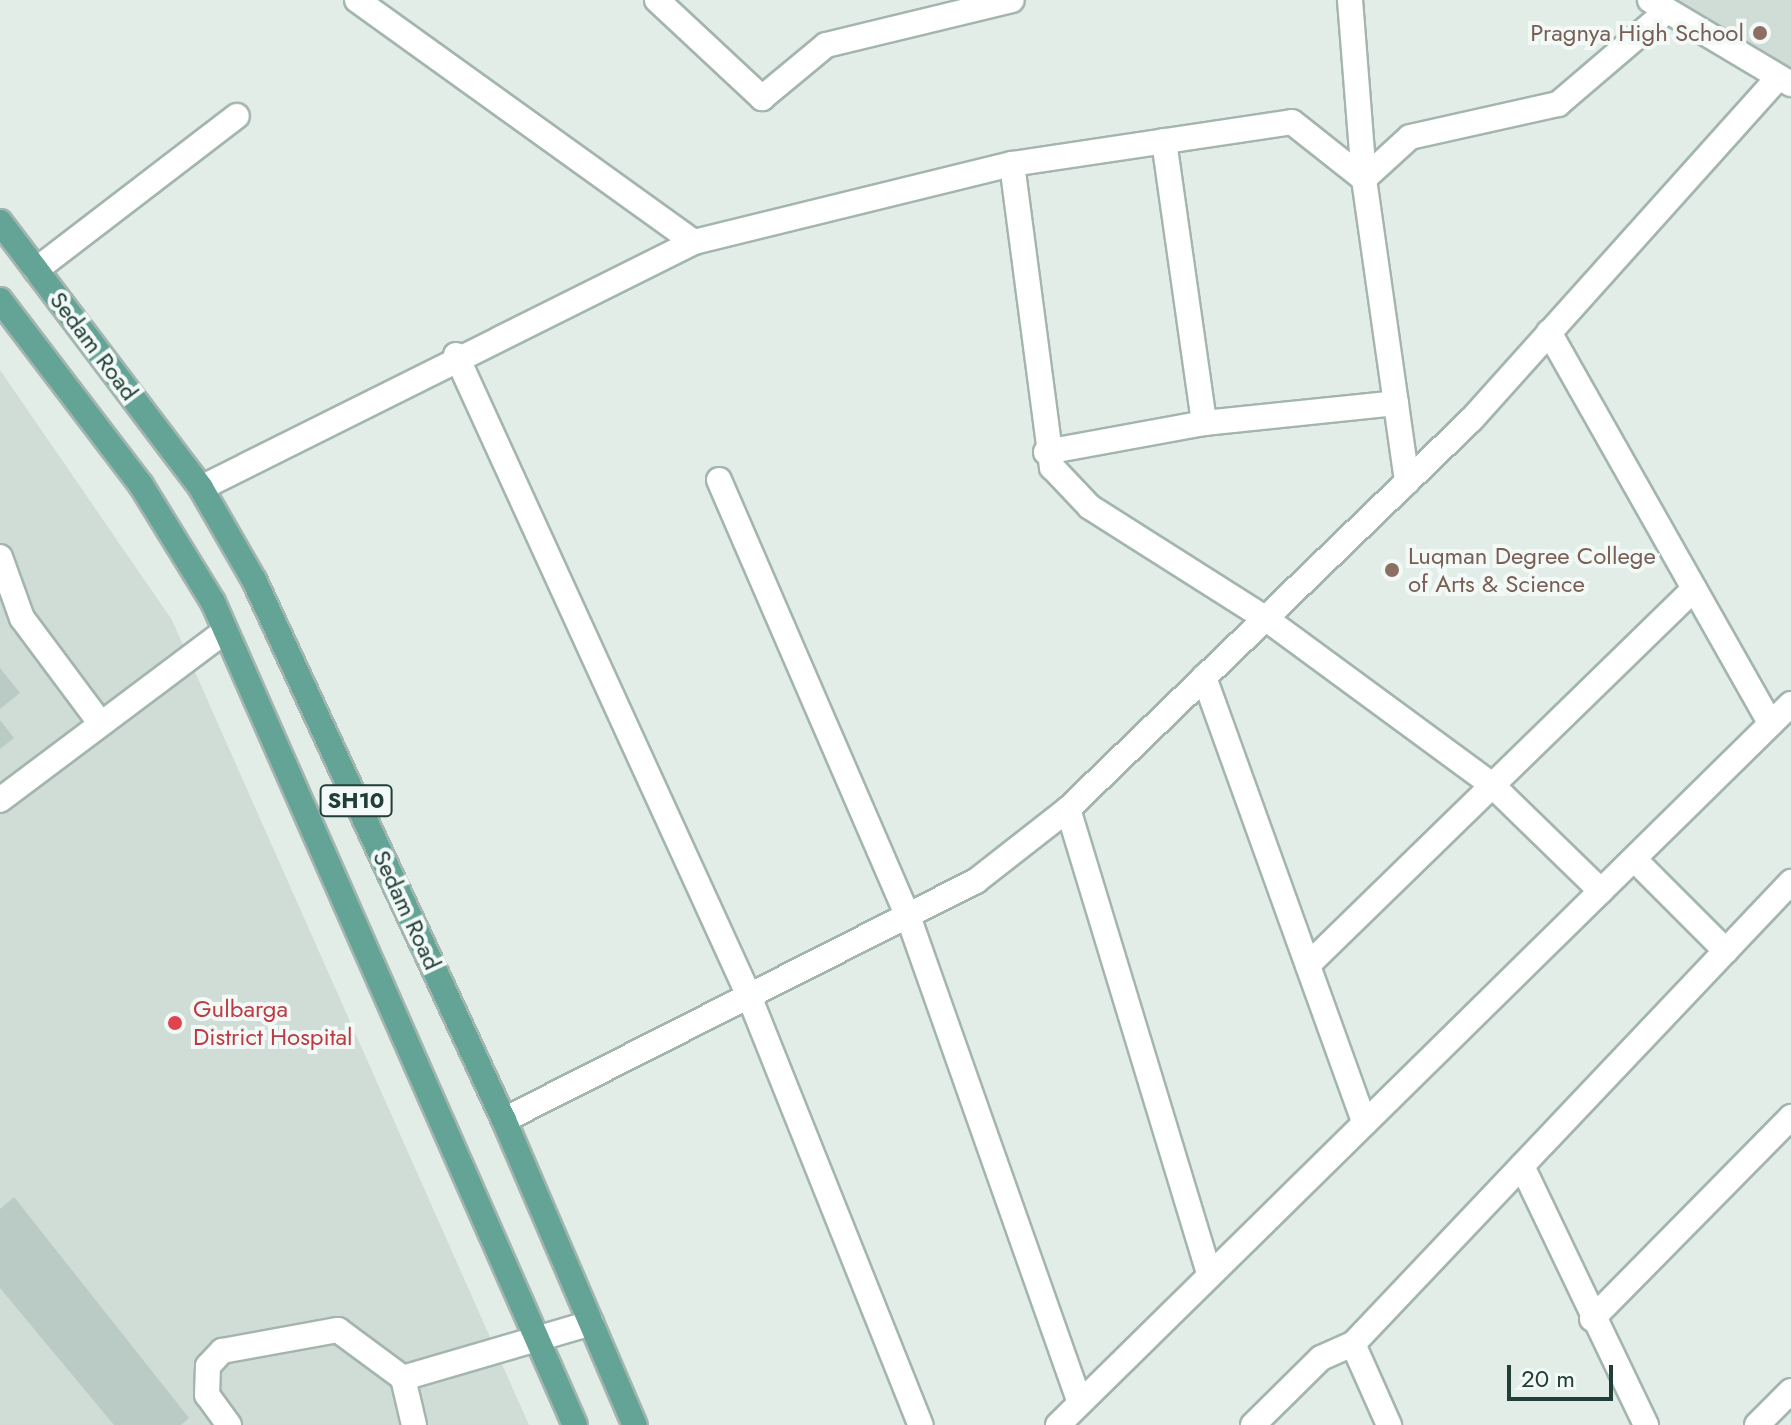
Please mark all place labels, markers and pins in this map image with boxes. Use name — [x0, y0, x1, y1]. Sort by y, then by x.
place label: Pragnya High School — [1530, 19, 1744, 47]
marker: Pragnya High School — [1751, 24, 1769, 42]
place label: Luqman Degree College of Arts & Science — [1408, 542, 1656, 598]
marker: Luqman Degree College of Arts & Science — [1383, 561, 1401, 579]
place label: Gulbarga District Hospital — [193, 995, 353, 1051]
marker: Gulbarga District Hospital — [164, 1012, 186, 1034]

